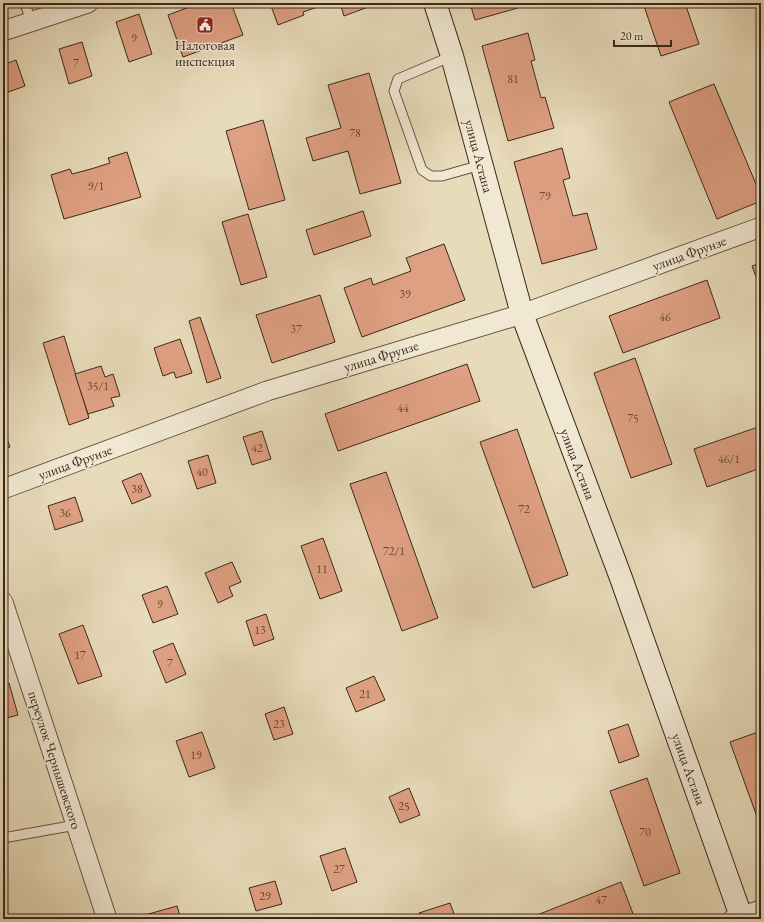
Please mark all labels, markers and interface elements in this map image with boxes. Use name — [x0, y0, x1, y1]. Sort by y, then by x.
public building icon: Налоговая инспекция — [195, 15, 215, 35]
scale bar — [614, 22, 671, 48]
text: 20 m — [620, 28, 644, 44]
house number: 9 — [131, 30, 137, 46]
place label: Налоговая инспекция — [175, 36, 235, 70]
house number: 7 — [73, 55, 79, 71]
house number: 81 — [507, 71, 519, 87]
street label: улица Астана — [461, 117, 498, 195]
house number: 78 — [349, 125, 361, 141]
house number: 9/1 — [88, 178, 104, 194]
house number: 79 — [539, 188, 551, 204]
street label: улица Фрунзе — [650, 231, 729, 275]
house number: 39 — [399, 286, 411, 302]
house number: 46 — [659, 309, 671, 325]
house number: 37 — [290, 321, 302, 337]
street label: улица Фрунзе — [341, 336, 421, 376]
house number: 35/1 — [87, 378, 109, 394]
house number: 44 — [397, 400, 409, 416]
house number: 75 — [627, 410, 639, 426]
street label: улица Астана — [556, 426, 600, 503]
street label: улица Фрунзе — [36, 440, 115, 484]
house number: 42 — [251, 440, 263, 456]
house number: 46/1 — [718, 451, 740, 467]
house number: 40 — [196, 464, 208, 480]
house number: 38 — [131, 481, 143, 497]
house number: 72 — [518, 501, 530, 517]
house number: 36 — [59, 505, 71, 521]
house number: 72/1 — [383, 543, 405, 559]
house number: 11 — [316, 561, 328, 577]
house number: 9 — [157, 596, 163, 612]
house number: 13 — [254, 622, 266, 638]
house number: 17 — [74, 647, 86, 663]
house number: 7 — [167, 655, 173, 671]
house number: 21 — [359, 686, 371, 702]
street label: переулок Чернышевского — [24, 689, 86, 831]
house number: 23 — [273, 716, 285, 732]
street label: улица Астана — [668, 731, 710, 808]
house number: 19 — [190, 747, 202, 763]
house number: 25 — [398, 798, 410, 814]
house number: 70 — [639, 824, 651, 840]
house number: 27 — [333, 861, 345, 877]
house number: 29 — [259, 888, 271, 904]
house number: 47 — [595, 892, 607, 908]

